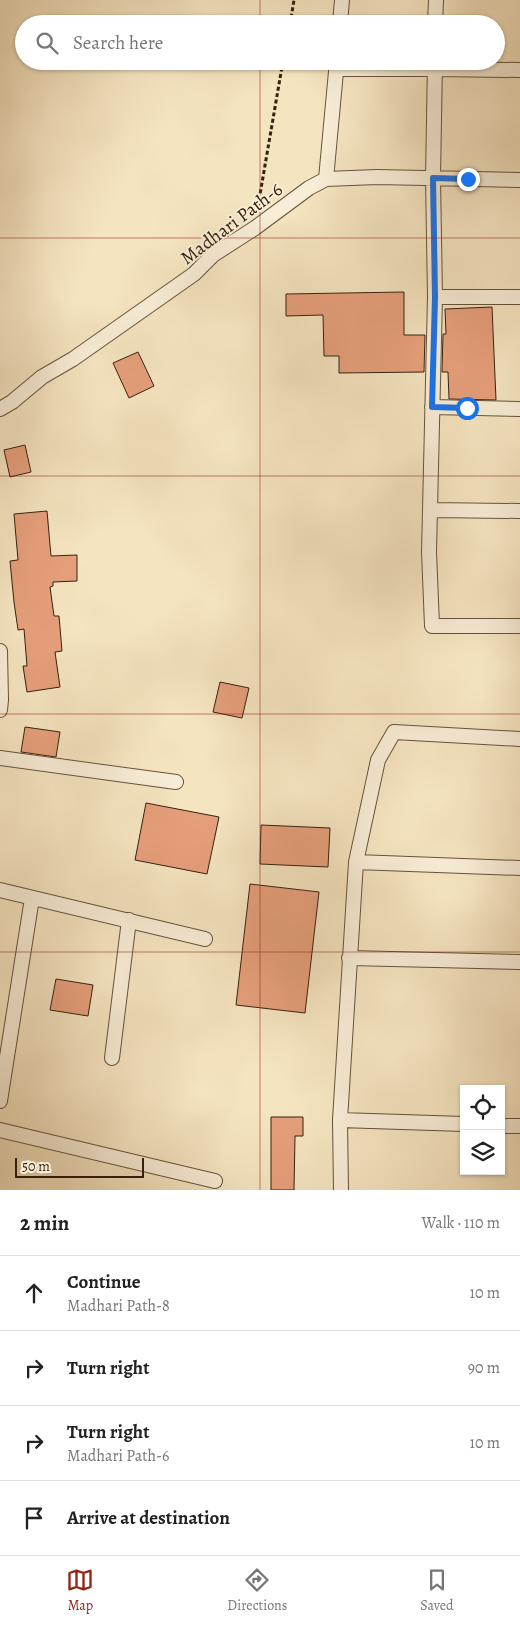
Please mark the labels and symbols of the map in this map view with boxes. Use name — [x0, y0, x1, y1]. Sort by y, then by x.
route end — [457, 168, 480, 191]
street label: Madhari Path-6 — [175, 177, 288, 271]
route start — [456, 397, 479, 420]
scale bar — [15, 1155, 144, 1178]

